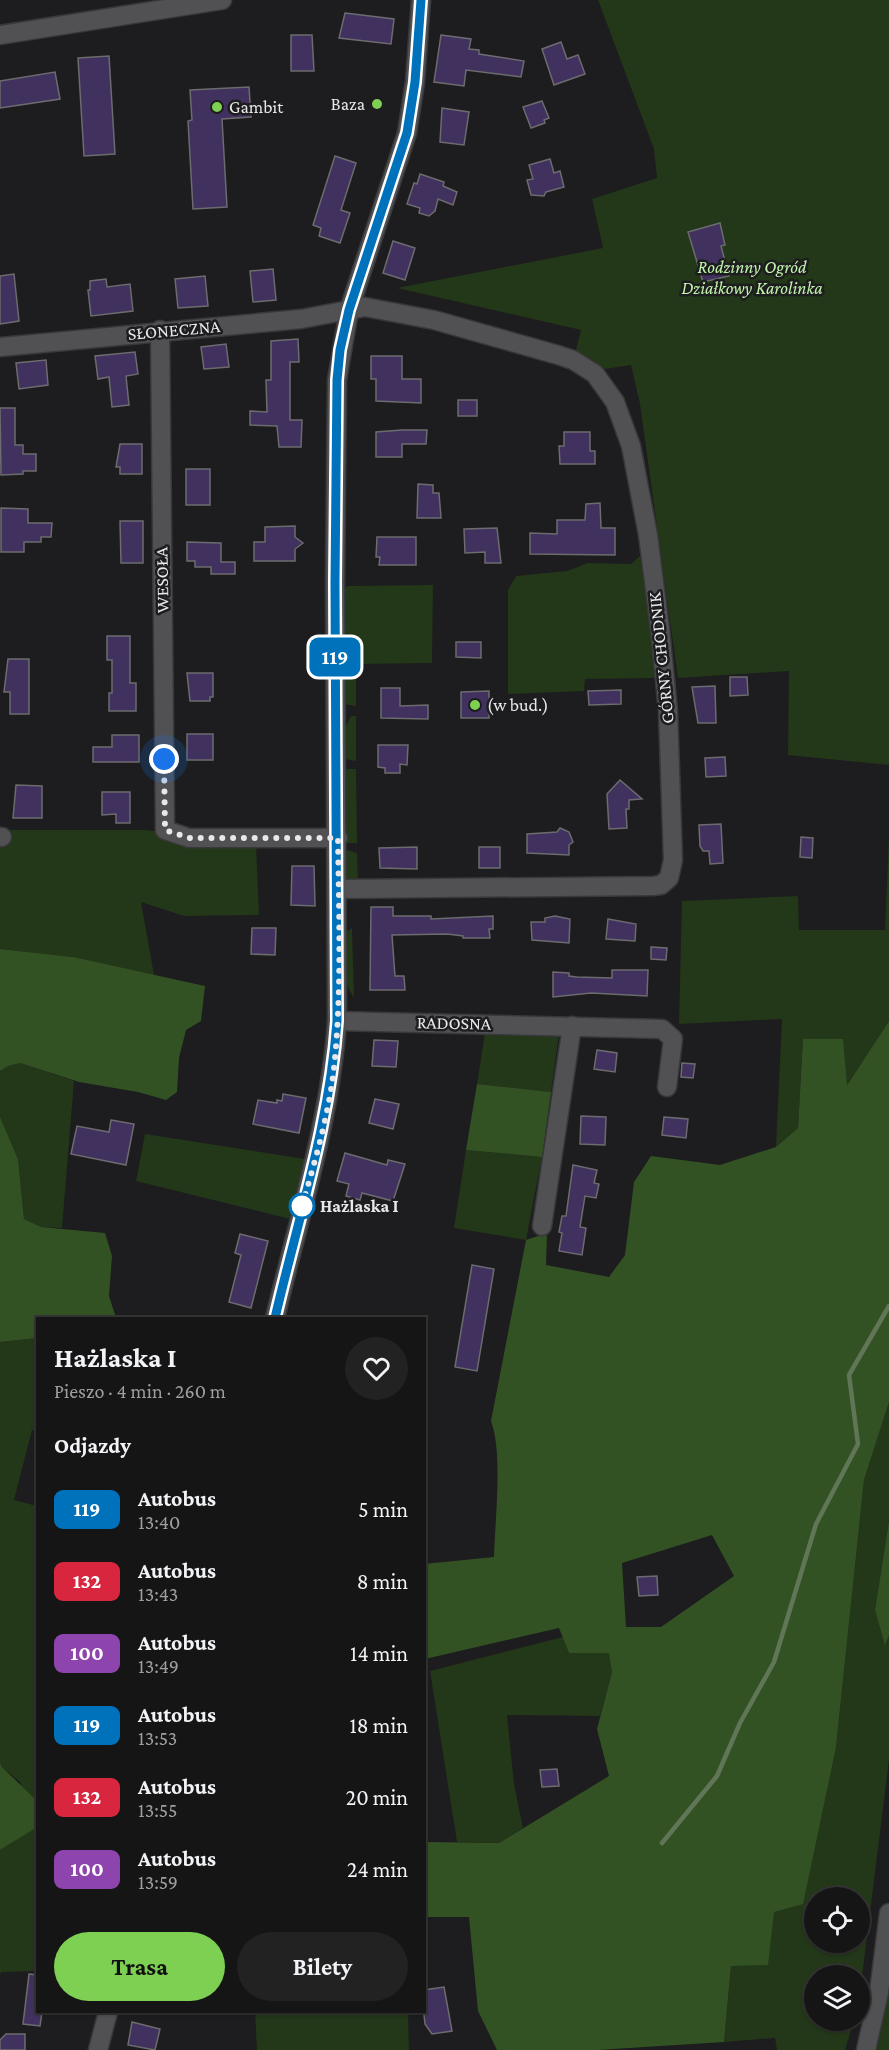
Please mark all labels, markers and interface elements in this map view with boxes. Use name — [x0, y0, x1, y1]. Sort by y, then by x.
place label: Baza — [331, 94, 365, 114]
place label: Gambit — [229, 97, 284, 117]
marker: Baza — [370, 97, 384, 111]
marker: Gambit — [210, 100, 224, 114]
park label: Rodzinny Ogród Działkowy Karolinka — [681, 257, 823, 298]
street label: SŁONECZNA — [127, 316, 222, 344]
street label: WESOŁA — [151, 546, 173, 613]
street label: GÓRNY CHODNIK — [644, 591, 678, 725]
line badge: 119 — [300, 638, 370, 676]
text: 119 — [321, 645, 349, 669]
place label: (w bud.) — [487, 695, 548, 716]
marker: (w bud.) — [468, 698, 482, 712]
your location — [149, 744, 179, 774]
street label: RADOSNA — [417, 1012, 492, 1034]
marker: Hażlaska I — [289, 1193, 315, 1219]
place label: Hażlaska I — [320, 1196, 399, 1216]
button: heart — [345, 1337, 408, 1400]
text: Hażlaska I — [54, 1342, 176, 1373]
text: Pieszo · 4 min · 260 m — [54, 1380, 226, 1402]
text: Odjazdy — [54, 1433, 131, 1458]
text: Autobus — [138, 1486, 216, 1511]
text: 119 — [73, 1497, 101, 1521]
text: 5 min — [358, 1497, 408, 1522]
text: 13:40 — [138, 1511, 180, 1533]
text: Autobus — [138, 1558, 216, 1583]
text: 132 — [73, 1569, 101, 1593]
text: 8 min — [357, 1569, 408, 1594]
text: 13:43 — [138, 1583, 178, 1605]
text: Autobus — [138, 1630, 216, 1655]
text: 100 — [70, 1641, 104, 1665]
text: 14 min — [350, 1641, 408, 1666]
text: 13:49 — [138, 1655, 179, 1677]
text: Autobus — [138, 1702, 216, 1727]
text: 119 — [73, 1713, 101, 1737]
text: 18 min — [349, 1713, 408, 1738]
text: 13:53 — [138, 1727, 177, 1749]
text: Autobus — [138, 1774, 216, 1799]
text: 132 — [73, 1785, 101, 1809]
text: 20 min — [346, 1785, 408, 1810]
text: 13:55 — [138, 1799, 177, 1821]
text: Autobus — [138, 1846, 216, 1871]
text: 100 — [70, 1857, 104, 1881]
text: 24 min — [347, 1857, 408, 1882]
text: 13:59 — [138, 1871, 178, 1893]
map controls — [804, 1887, 870, 2031]
button: locate — [804, 1887, 870, 1953]
button: Trasa — [54, 1932, 225, 2001]
button: Bilety — [237, 1932, 408, 2001]
button: layers — [804, 1965, 870, 2031]

